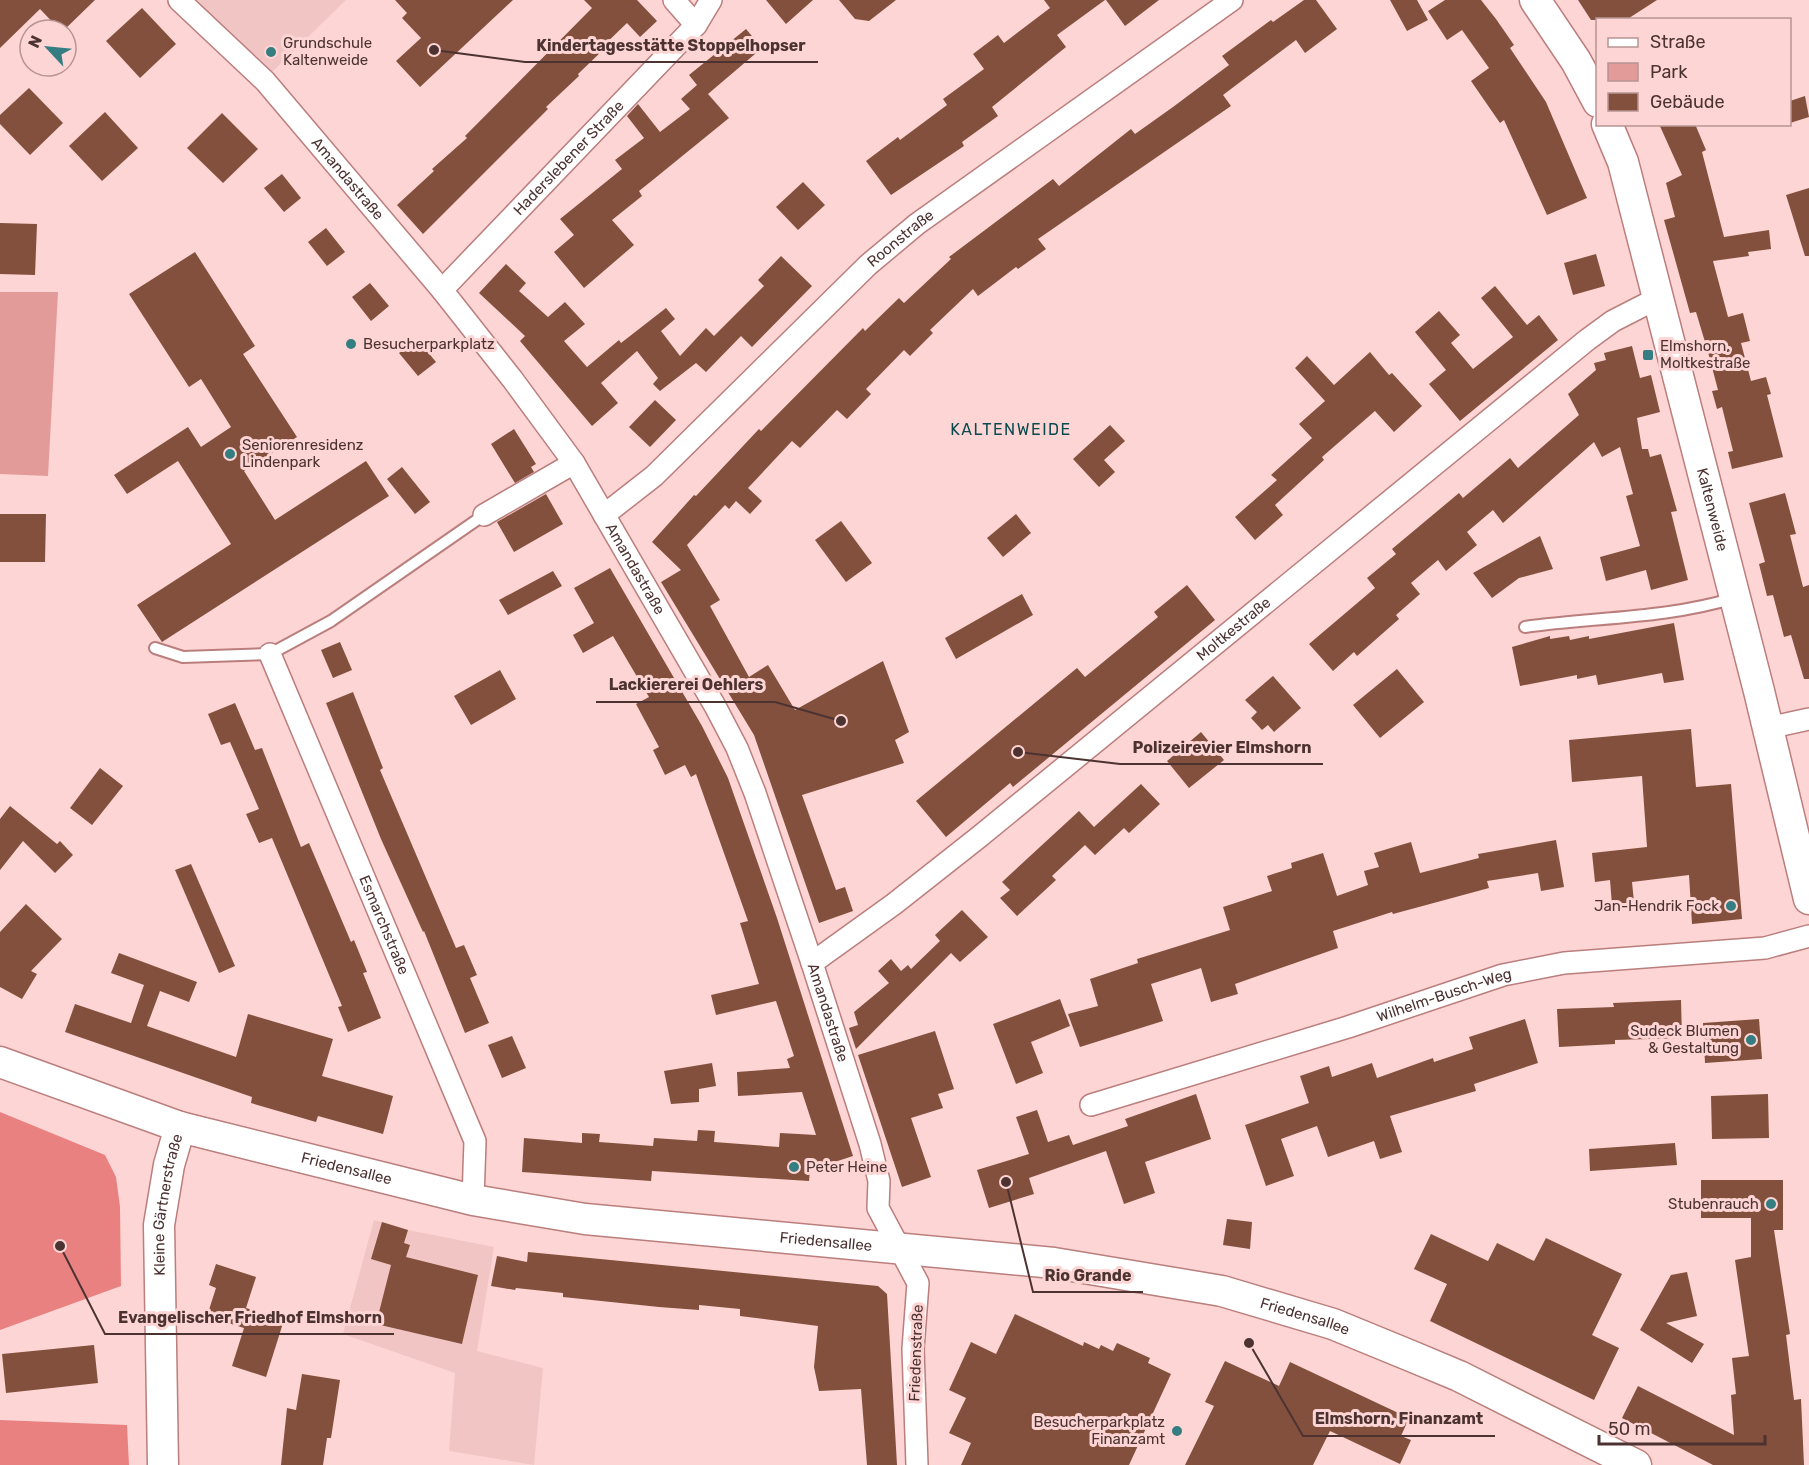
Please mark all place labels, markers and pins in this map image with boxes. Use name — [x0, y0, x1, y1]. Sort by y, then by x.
callout: Kindertagesstätte Stoppelhopser — [525, 28, 818, 62]
place label: Grundschule Kaltenweide — [283, 34, 372, 69]
marker: Grundschule Kaltenweide — [264, 45, 278, 59]
place label: Besucherparkplatz — [363, 335, 495, 353]
marker: Besucherparkplatz — [344, 337, 358, 351]
place label: Elmshorn, Moltkestraße — [1660, 337, 1750, 372]
marker: Elmshorn, Moltkestraße — [1641, 348, 1655, 362]
place label: Seniorenresidenz Lindenpark — [242, 436, 364, 471]
marker: Seniorenresidenz Lindenpark — [223, 447, 237, 461]
callout: Lackiererei Oehlers — [596, 668, 775, 702]
callout: Polizeirevier Elmshorn — [1120, 730, 1323, 764]
place label: Jan-Hendrik Fock — [1594, 897, 1719, 915]
marker: Jan-Hendrik Fock — [1724, 899, 1738, 913]
place label: Sudeck Blumen & Gestaltung — [1630, 1022, 1739, 1057]
marker: Sudeck Blumen & Gestaltung — [1744, 1033, 1758, 1047]
place label: Peter Heine — [806, 1158, 887, 1176]
marker: Peter Heine — [787, 1160, 801, 1174]
place label: Stubenrauch — [1668, 1195, 1759, 1213]
marker: Stubenrauch — [1764, 1197, 1778, 1211]
callout: Rio Grande — [1033, 1258, 1143, 1292]
callout: Evangelischer Friedhof Elmshorn — [105, 1300, 394, 1334]
callout: Elmshorn, Finanzamt — [1303, 1402, 1495, 1436]
place label: Besucherparkplatz Finanzamt — [1033, 1413, 1165, 1448]
marker: Besucherparkplatz Finanzamt — [1170, 1424, 1184, 1438]

